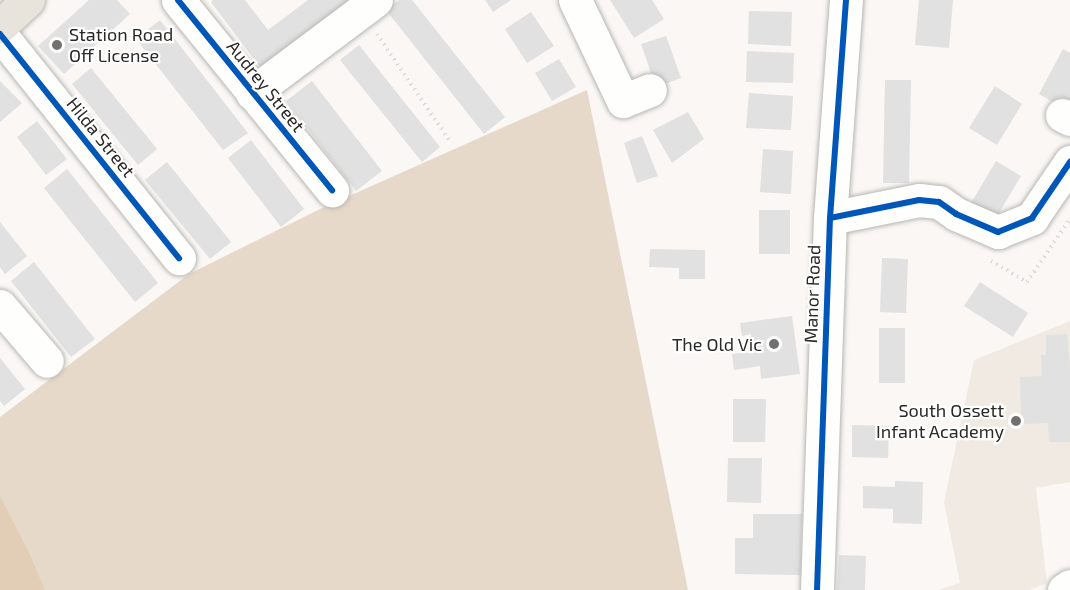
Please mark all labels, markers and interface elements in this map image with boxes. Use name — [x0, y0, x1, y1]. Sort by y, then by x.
place label: Station Road Off License — [69, 24, 173, 66]
street label: Audrey Street — [222, 36, 310, 136]
marker: Station Road Off License — [50, 38, 64, 52]
street label: Hilda Street — [62, 93, 140, 181]
street label: Manor Road — [799, 244, 825, 344]
place label: The Old Vic — [671, 333, 762, 355]
marker: The Old Vic — [767, 337, 781, 351]
place label: South Ossett Infant Academy — [876, 400, 1004, 442]
marker: South Ossett Infant Academy — [1009, 414, 1023, 428]

